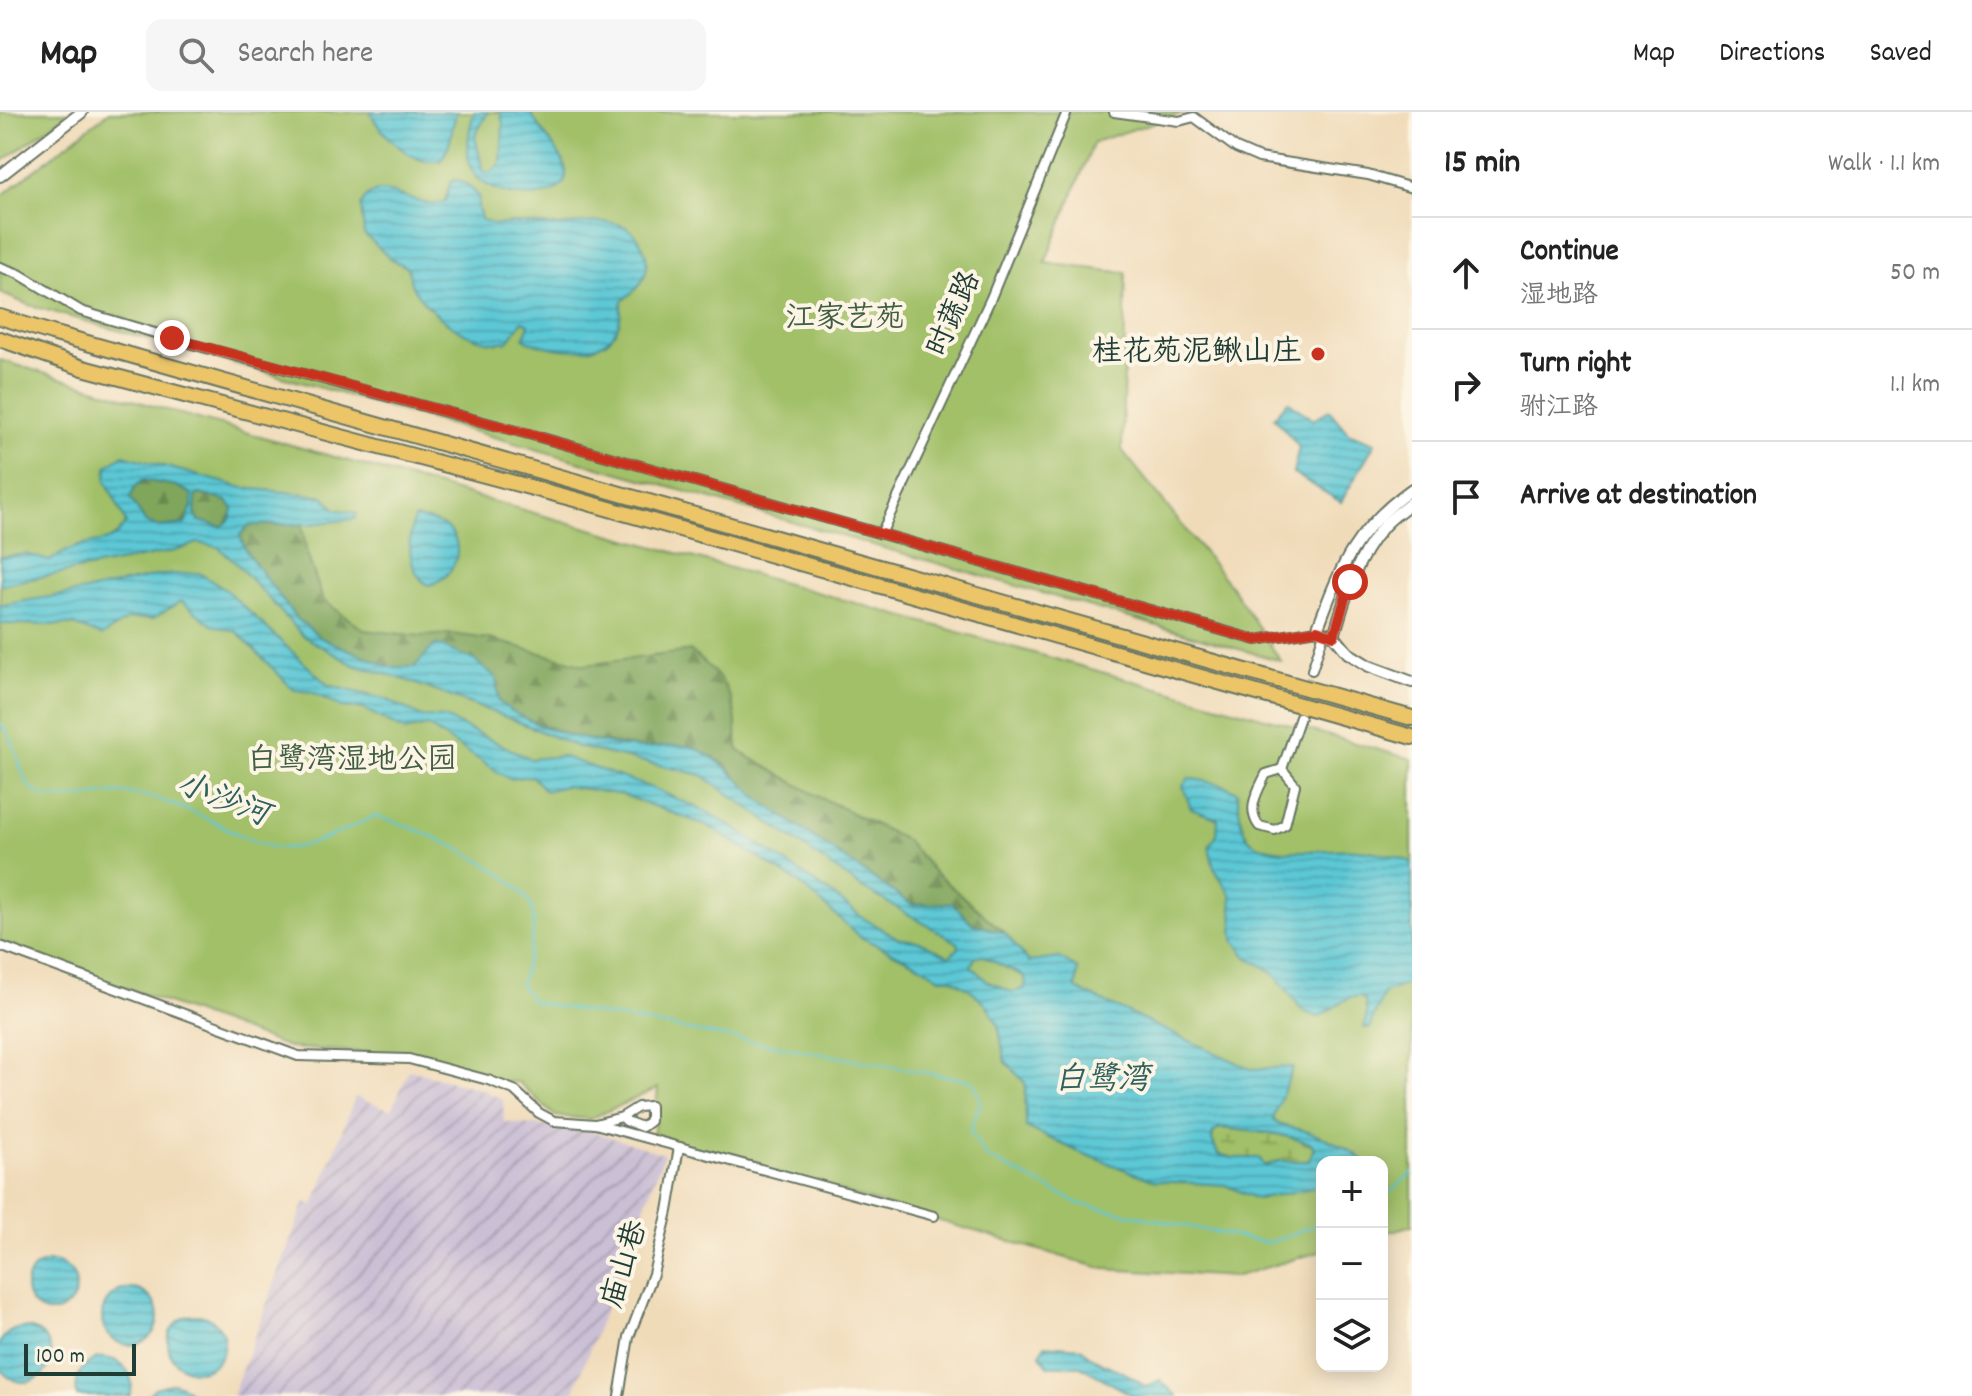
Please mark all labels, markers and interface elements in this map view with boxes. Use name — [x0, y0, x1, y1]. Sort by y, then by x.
search box — [146, 19, 706, 91]
text: Map — [40, 28, 98, 83]
icon: search — [174, 33, 218, 77]
text: Search here — [238, 34, 373, 77]
text: Map — [1633, 35, 1675, 75]
text: Directions — [1719, 35, 1825, 75]
text: Saved — [1869, 35, 1932, 75]
text: 15 min — [1444, 140, 1520, 189]
text: Walk · 1.1 km — [1828, 146, 1940, 183]
text: Continue — [1520, 232, 1619, 275]
icon: ahead — [1444, 251, 1488, 295]
text: 50 m — [1890, 255, 1940, 292]
street label: 时蔬路 — [918, 265, 994, 365]
text: 湿地路 — [1520, 278, 1598, 315]
park label: 江家艺苑 — [785, 299, 905, 342]
route end — [154, 320, 190, 356]
place label: 桂花苑泥鳅山庄 — [1092, 333, 1302, 376]
text: Turn right — [1520, 344, 1631, 387]
marker: 桂花苑泥鳅山庄 — [1309, 345, 1327, 363]
icon: right — [1444, 363, 1488, 407]
text: 1.1 km — [1890, 367, 1940, 404]
text: 驸江路 — [1520, 390, 1598, 427]
icon: arrive — [1444, 475, 1488, 519]
text: Arrive at destination — [1520, 476, 1757, 519]
route start — [1332, 564, 1368, 600]
park label: 白鹭湾湿地公园 — [247, 741, 457, 784]
water label: 小沙河 — [169, 763, 280, 842]
water label: 白鹭湾 — [1054, 1059, 1154, 1105]
map controls — [1316, 1156, 1388, 1372]
button: + — [1316, 1156, 1388, 1228]
street label: 庙山巷 — [593, 1216, 661, 1314]
button: − — [1316, 1228, 1388, 1300]
button: layers — [1316, 1300, 1388, 1372]
scale bar — [24, 1340, 136, 1376]
text: 100 m — [36, 1342, 85, 1373]

